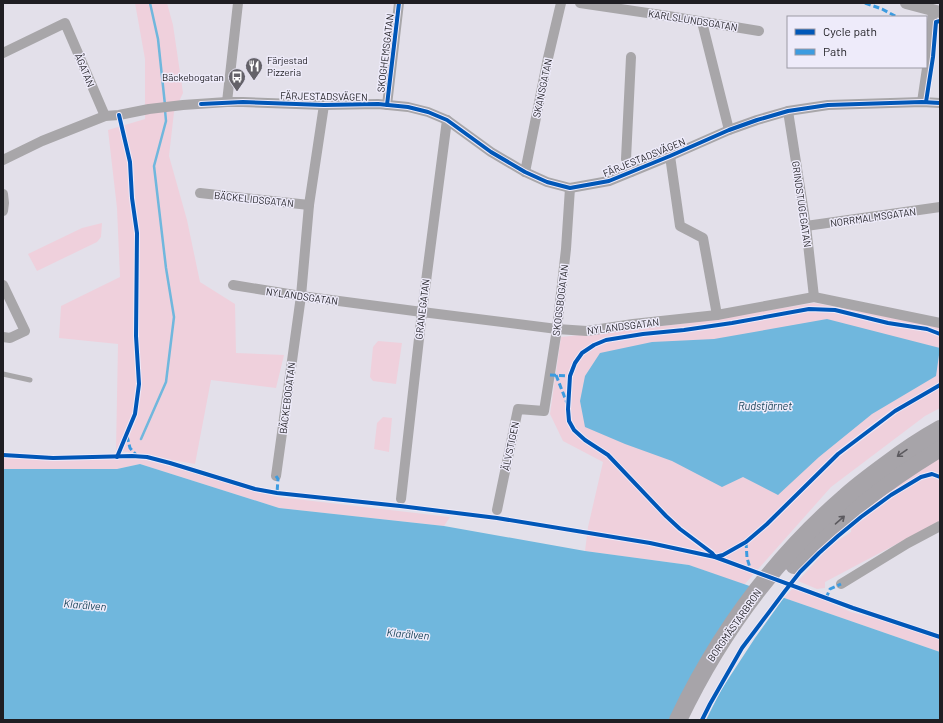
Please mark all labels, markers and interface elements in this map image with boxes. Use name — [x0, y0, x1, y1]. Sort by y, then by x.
street label: KARLSLUNDSGATAN — [647, 7, 739, 33]
street label: SKOGHEMSGATAN — [374, 13, 396, 93]
legend — [787, 16, 927, 68]
text: Cycle path — [823, 24, 877, 38]
text: Path — [823, 44, 847, 58]
street label: ÅGATAN — [73, 51, 97, 89]
place label: Färjestad Pizzeria — [267, 54, 308, 78]
restaurant icon: Färjestad Pizzeria — [244, 56, 264, 81]
street label: SKANSGATAN — [530, 57, 554, 119]
bus stop icon: Bäckebogatan — [227, 67, 247, 92]
place label: Bäckebogatan — [162, 71, 224, 83]
street label: FÄRJESTADSVÄGEN — [280, 89, 368, 103]
street label: FÄRJESTADSVÄGEN — [601, 135, 687, 179]
street label: GRINDSTUGEGATAN — [790, 160, 814, 248]
street label: BÄCKELIDSGATAN — [214, 189, 294, 209]
street label: NORRMALMSGATAN — [829, 205, 917, 229]
street label: SKOGSBOGATAN — [550, 264, 570, 336]
street label: GRANEGATAN — [412, 278, 432, 340]
street label: NYLANDSGATAN — [265, 285, 339, 307]
street label: NYLANDSGATAN — [586, 316, 660, 336]
street label: BÄCKEBOGATAN — [277, 361, 297, 435]
water label: Rudstjärnet — [738, 399, 792, 412]
street label: ÄLVSTIGEN — [499, 420, 521, 472]
one-way arrow — [897, 449, 908, 457]
one-way arrow — [835, 515, 845, 525]
street label: BORGMÄSTARBRON — [704, 586, 764, 664]
water label: Klarälven — [63, 596, 107, 613]
water label: Klarälven — [386, 625, 430, 642]

